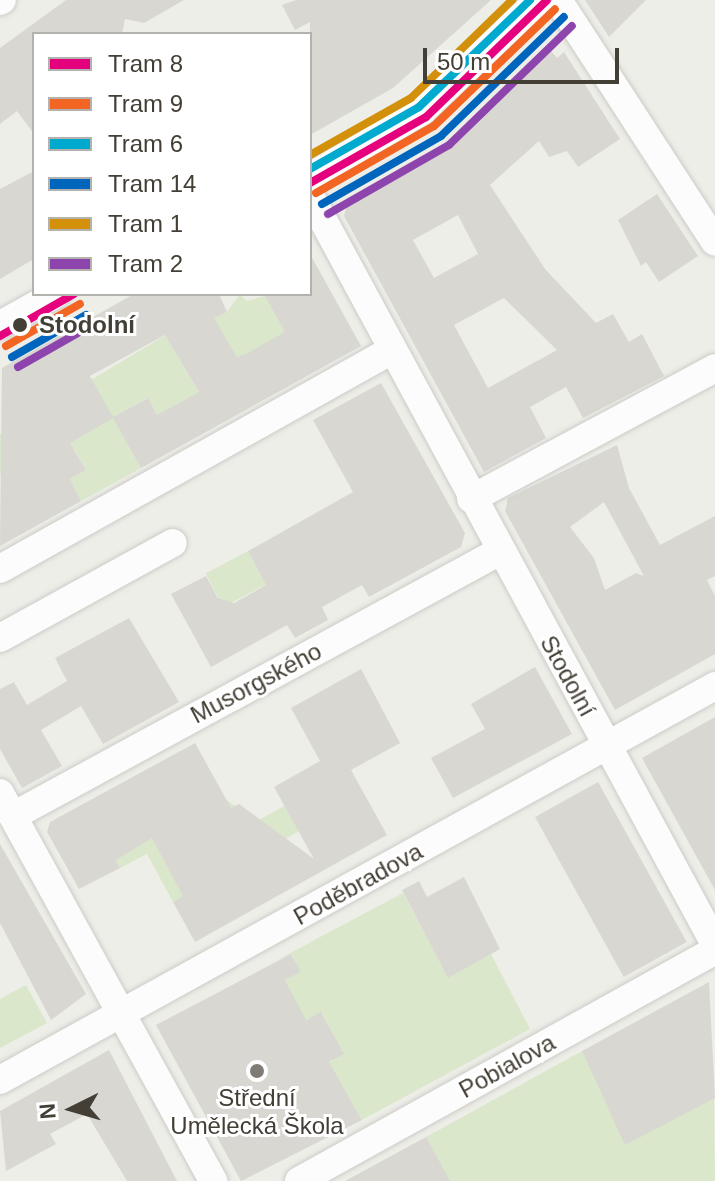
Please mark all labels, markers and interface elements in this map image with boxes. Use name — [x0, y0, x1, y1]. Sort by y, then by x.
legend — [32, 32, 312, 296]
scale bar — [427, 32, 623, 82]
text: 50 m — [437, 48, 490, 75]
text: Tram 8 — [108, 50, 183, 77]
text: Tram 9 — [108, 90, 183, 117]
text: Tram 6 — [108, 130, 183, 157]
text: Tram 14 — [108, 170, 196, 197]
text: Tram 1 — [108, 210, 183, 237]
text: Tram 2 — [108, 250, 183, 277]
place label: Stodolní — [39, 311, 135, 339]
marker: Stodolní — [8, 313, 32, 337]
street label: Stodolní — [534, 631, 602, 721]
street label: Musorgského — [186, 636, 326, 730]
street label: Poděbradova — [289, 837, 427, 931]
street label: Pobialova — [454, 1028, 560, 1104]
marker: Střední Umělecká Škola — [248, 1062, 266, 1080]
north arrow — [32, 1069, 112, 1149]
place label: Střední Umělecká Škola — [170, 1084, 344, 1140]
text: N — [34, 1102, 61, 1120]

